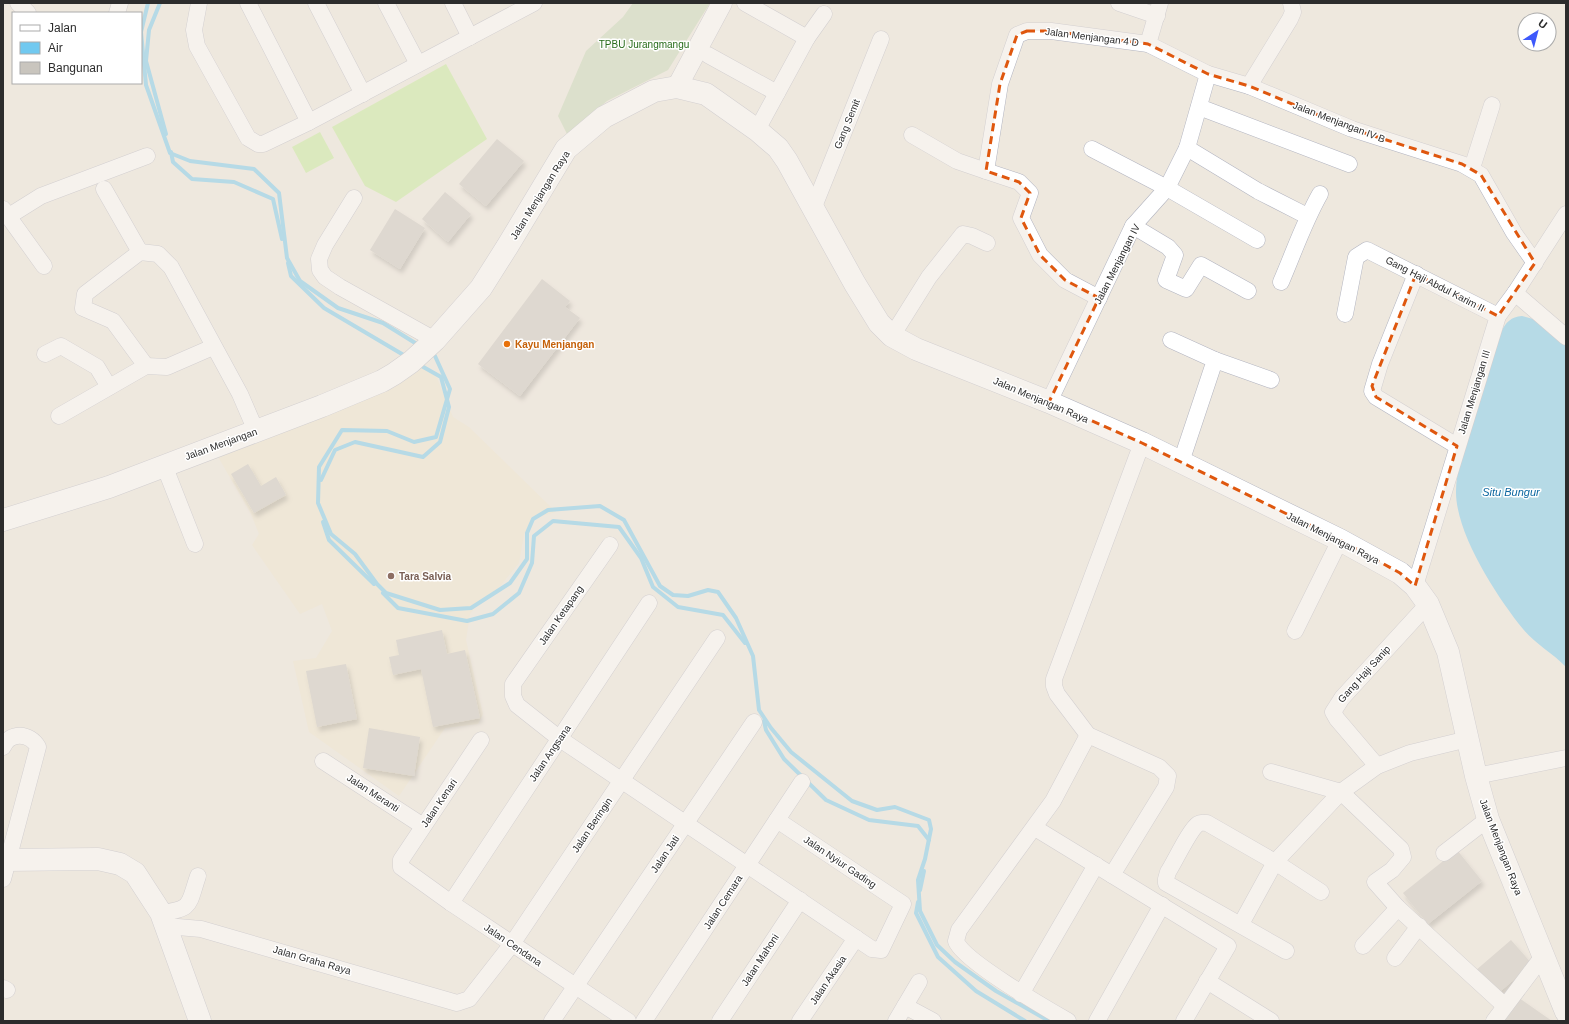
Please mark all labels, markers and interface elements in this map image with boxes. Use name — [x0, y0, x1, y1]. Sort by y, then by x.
legend — [12, 12, 142, 84]
north arrow — [1517, 12, 1557, 52]
text: U — [1536, 17, 1550, 31]
text: Jalan — [48, 21, 77, 35]
street label: Jalan Menjangan 4 D — [1044, 26, 1140, 48]
park label: TPBU Jurangmangu — [599, 39, 689, 50]
text: Air — [48, 41, 63, 55]
text: Bangunan — [48, 61, 103, 75]
street label: Gang Semit — [832, 97, 862, 151]
street label: Jalan Menjangan IV B — [1291, 99, 1387, 145]
street label: Jalan Menjangan Raya — [508, 148, 572, 241]
street label: Jalan Menjangan IV — [1092, 222, 1142, 306]
street label: Gang Haji Abdul Karim II — [1384, 254, 1486, 314]
marker: Kayu Menjangan — [502, 339, 512, 349]
place label: Kayu Menjangan — [515, 339, 594, 350]
street label: Jalan Menjangan III — [1456, 349, 1492, 435]
street label: Jalan Menjangan Raya — [992, 375, 1091, 425]
street label: Jalan Menjangan — [183, 426, 259, 462]
water label: Situ Bungur — [1482, 486, 1541, 498]
street label: Jalan Menjangan Raya — [1285, 510, 1381, 566]
marker: Tara Salvia — [386, 571, 396, 581]
place label: Tara Salvia — [399, 571, 452, 582]
street label: Jalan Ketapang — [537, 583, 585, 647]
street label: Gang Haji Sanip — [1336, 643, 1393, 705]
street label: Jalan Angsana — [527, 722, 573, 783]
street label: Jalan Meranti — [345, 772, 401, 814]
street label: Jalan Kenari — [419, 777, 459, 829]
street label: Jalan Beringin — [570, 796, 614, 854]
street label: Jalan Menjangan Raya — [1478, 797, 1525, 897]
street label: Jalan Jati — [649, 833, 681, 875]
street label: Jalan Nyiur Gading — [802, 834, 878, 890]
street label: Jalan Cemara — [701, 873, 745, 931]
street label: Jalan Cendana — [482, 922, 544, 969]
street label: Jalan Mahoni — [739, 932, 781, 988]
street label: Jalan Graha Raya — [272, 944, 353, 977]
street label: Jalan Akasia — [808, 953, 849, 1006]

